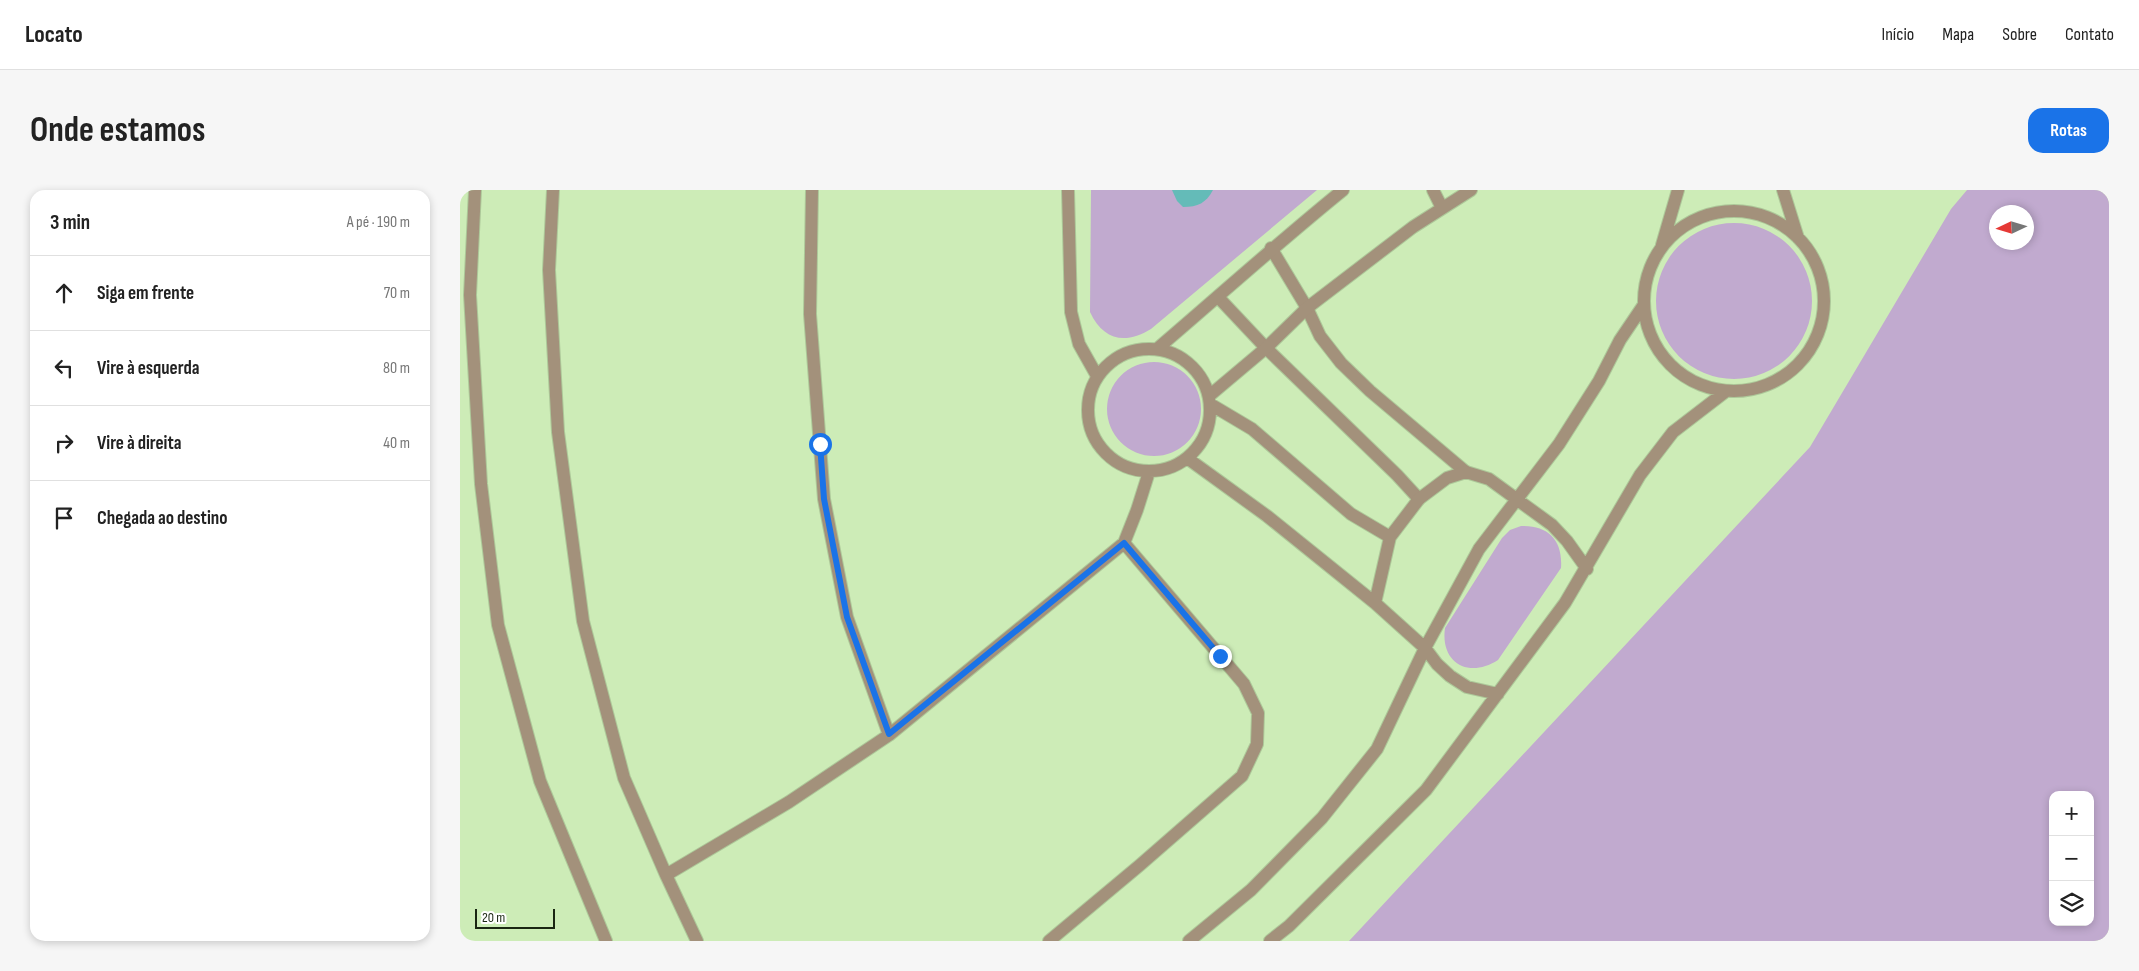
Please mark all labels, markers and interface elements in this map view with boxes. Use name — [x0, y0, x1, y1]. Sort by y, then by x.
text: Locato — [25, 20, 83, 49]
text: Início — [1882, 24, 1914, 45]
text: Mapa — [1942, 24, 1974, 45]
text: Sobre — [2002, 24, 2037, 45]
text: Contato — [2065, 24, 2114, 45]
button: Rotas — [2028, 108, 2109, 153]
text: Onde estamos — [30, 109, 206, 152]
north arrow — [1989, 205, 2034, 250]
text: 3 min — [50, 210, 90, 235]
text: A pé · 190 m — [347, 213, 410, 232]
icon: ahead — [50, 279, 78, 307]
text: Siga em frente — [97, 282, 194, 305]
text: 70 m — [384, 284, 410, 303]
icon: left — [50, 354, 78, 382]
text: Vire à esquerda — [97, 357, 199, 380]
text: 80 m — [383, 359, 410, 378]
icon: right — [50, 429, 78, 457]
text: Vire à direita — [97, 432, 181, 455]
route start — [809, 433, 832, 456]
text: 40 m — [383, 434, 410, 453]
icon: arrive — [50, 504, 78, 532]
text: Chegada ao destino — [97, 507, 227, 530]
route end — [1209, 645, 1232, 668]
map controls — [2049, 791, 2094, 926]
button: + — [2049, 791, 2094, 836]
button: − — [2049, 836, 2094, 881]
button: layers — [2049, 881, 2094, 926]
scale bar — [475, 906, 555, 929]
text: 20 m — [482, 909, 505, 926]

